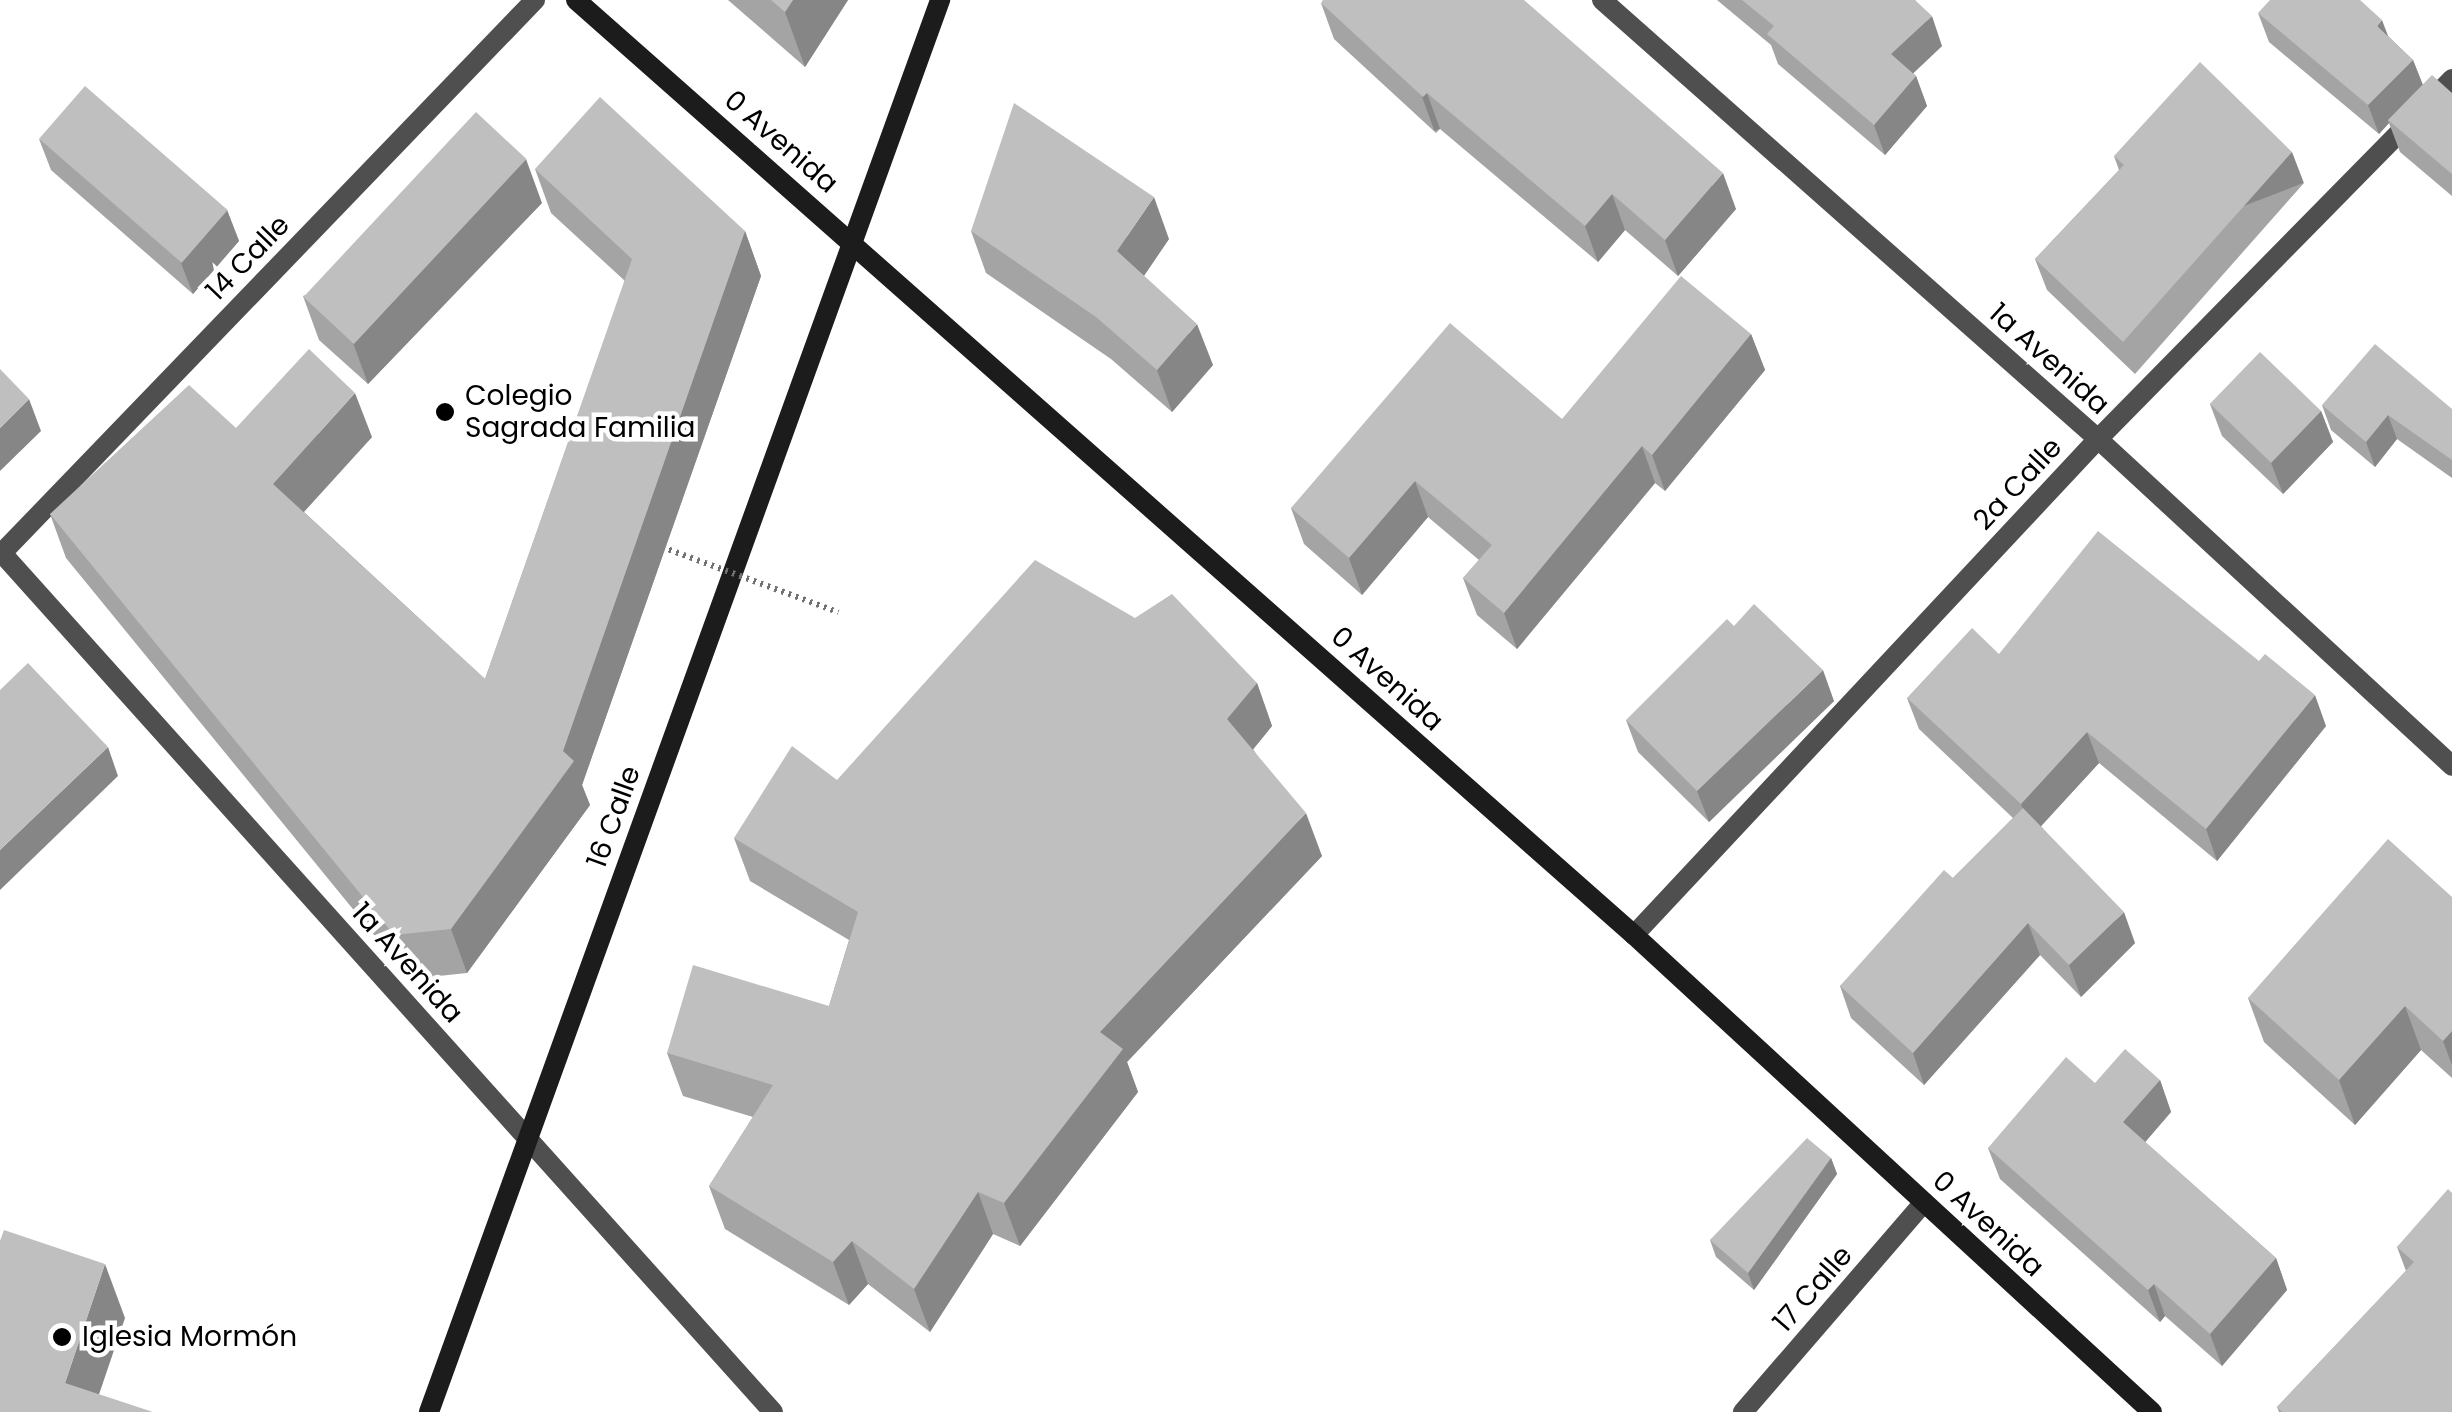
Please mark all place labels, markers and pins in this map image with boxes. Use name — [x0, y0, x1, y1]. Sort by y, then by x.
place label: Colegio Sagrada Familia — [465, 379, 695, 445]
marker: Colegio Sagrada Familia — [434, 401, 456, 423]
place label: Iglesia Mormón — [82, 1320, 297, 1354]
marker: Iglesia Mormón — [51, 1326, 73, 1348]

